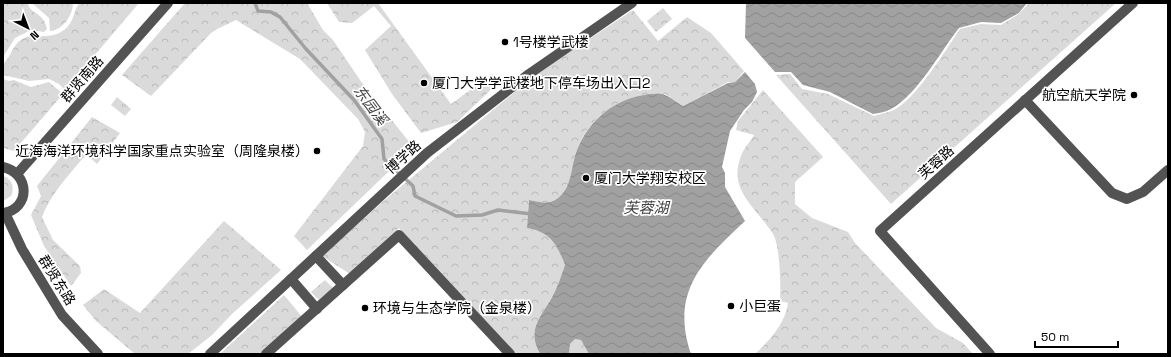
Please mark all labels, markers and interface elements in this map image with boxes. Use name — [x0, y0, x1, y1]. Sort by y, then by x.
north arrow — [8, 8, 48, 48]
text: N — [27, 28, 42, 43]
place label: 1号楼学武楼 — [513, 33, 589, 51]
marker: 1号楼学武楼 — [500, 37, 510, 47]
street label: 群贤南路 — [57, 52, 107, 106]
place label: 厦门大学学武楼地下停车场出入口2 — [432, 74, 650, 92]
marker: 厦门大学学武楼地下停车场出入口2 — [419, 78, 429, 88]
water label: 东园溪 — [350, 81, 393, 130]
place label: 航空航天学院 — [1042, 86, 1126, 104]
marker: 航空航天学院 — [1129, 90, 1139, 100]
street label: 博学路 — [381, 136, 425, 178]
street label: 芙蓉路 — [914, 141, 958, 183]
place label: 近海海洋环境科学国家重点实验室（周隆泉楼） — [15, 142, 309, 160]
marker: 近海海洋环境科学国家重点实验室（周隆泉楼） — [312, 146, 322, 156]
place label: 厦门大学翔安校区 — [594, 169, 706, 187]
marker: 厦门大学翔安校区 — [581, 173, 591, 183]
water label: 芙蓉湖 — [623, 198, 670, 217]
street label: 群贤东路 — [35, 251, 79, 309]
place label: 小巨蛋 — [739, 297, 781, 315]
place label: 环境与生态学院（金泉楼） — [373, 299, 541, 317]
marker: 小巨蛋 — [726, 301, 736, 311]
marker: 环境与生态学院（金泉楼） — [360, 303, 370, 313]
scale bar — [1035, 323, 1118, 349]
text: 50 m — [1041, 329, 1069, 345]

